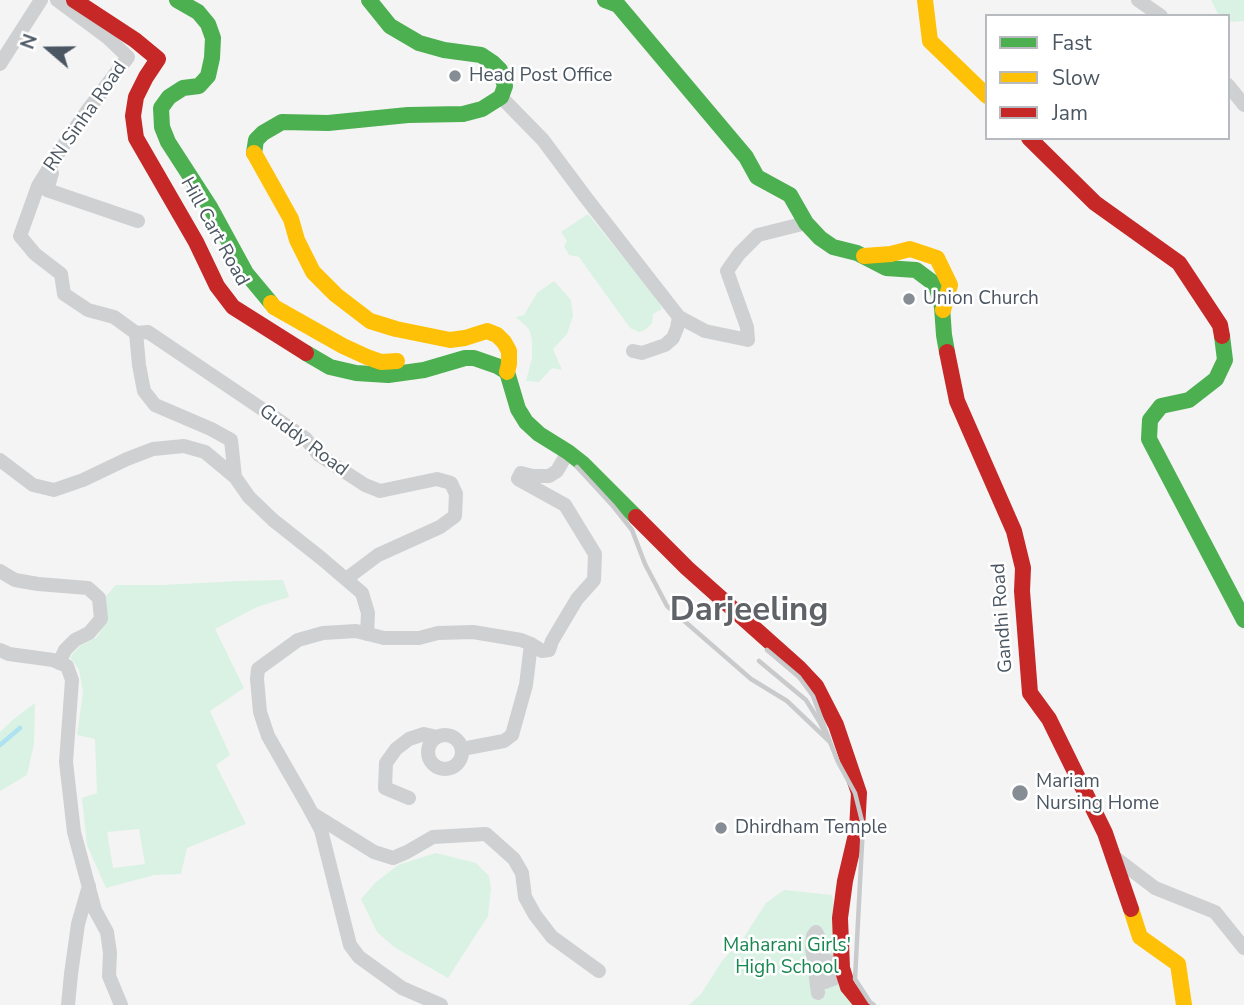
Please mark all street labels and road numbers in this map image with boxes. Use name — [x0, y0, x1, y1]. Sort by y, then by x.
street label: RN Sinha Road — [40, 58, 132, 176]
street label: Hill Cart Road — [175, 174, 253, 290]
street label: Guddy Road — [254, 400, 352, 482]
street label: Gandhi Road — [988, 562, 1018, 674]

